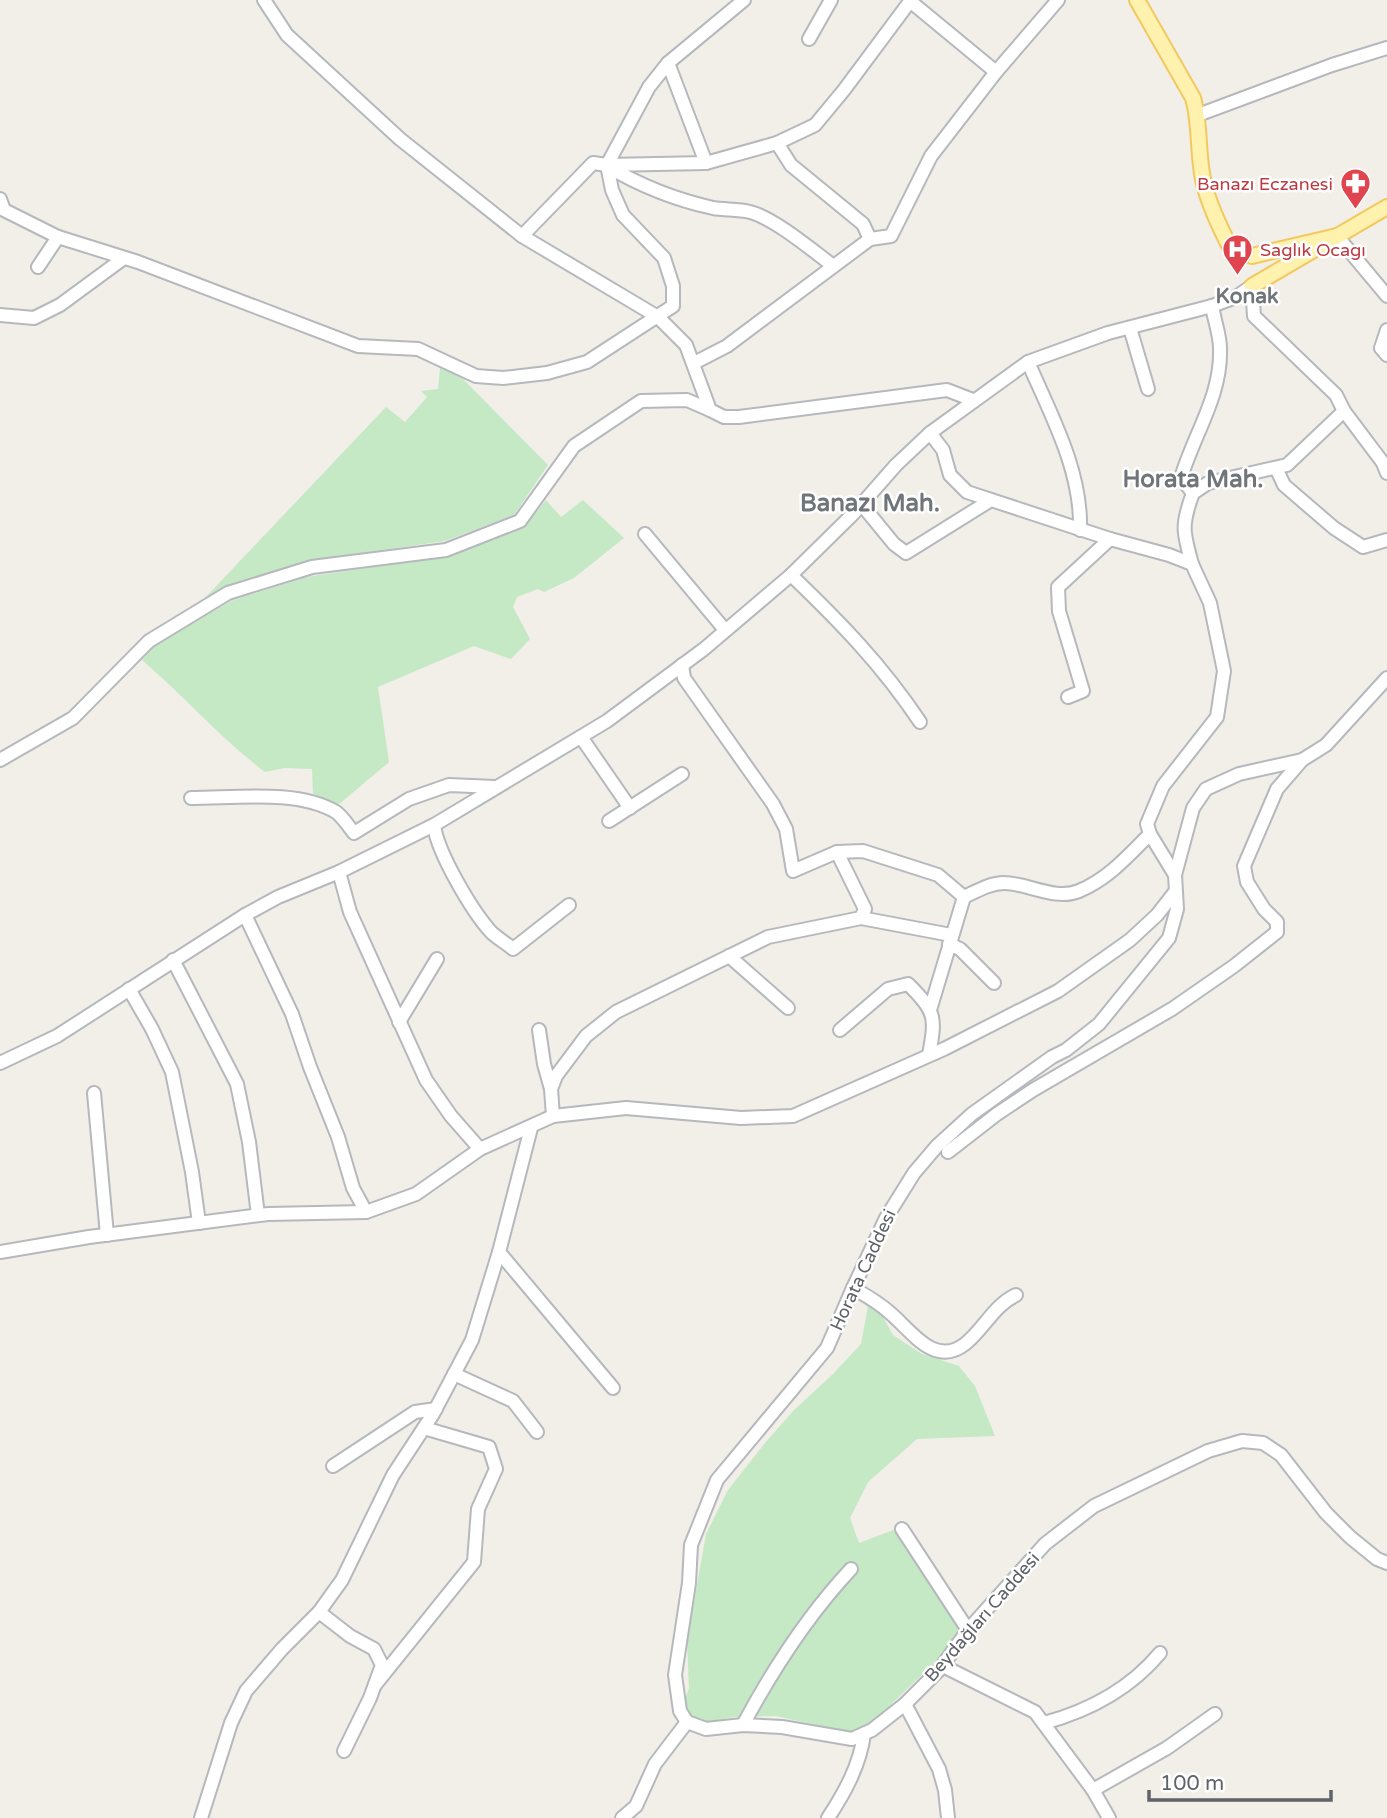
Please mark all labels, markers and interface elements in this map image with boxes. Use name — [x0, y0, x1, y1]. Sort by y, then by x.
pharmacy icon: Banazı Eczanesi — [1339, 167, 1373, 211]
place label: Banazı Eczanesi — [1197, 173, 1333, 195]
hospital icon: Saglık Ocagı — [1220, 233, 1254, 277]
place label: Saglık Ocagı — [1260, 239, 1366, 261]
district label: Konak — [1216, 284, 1279, 309]
district label: Horata Mah. — [1122, 465, 1264, 494]
district label: Banazı Mah. — [800, 489, 940, 518]
street label: Horata Caddesi — [825, 1206, 901, 1334]
street label: Beydağları Caddesi — [920, 1548, 1044, 1686]
scale bar — [1149, 1758, 1331, 1802]
text: 100 m — [1160, 1771, 1224, 1796]

